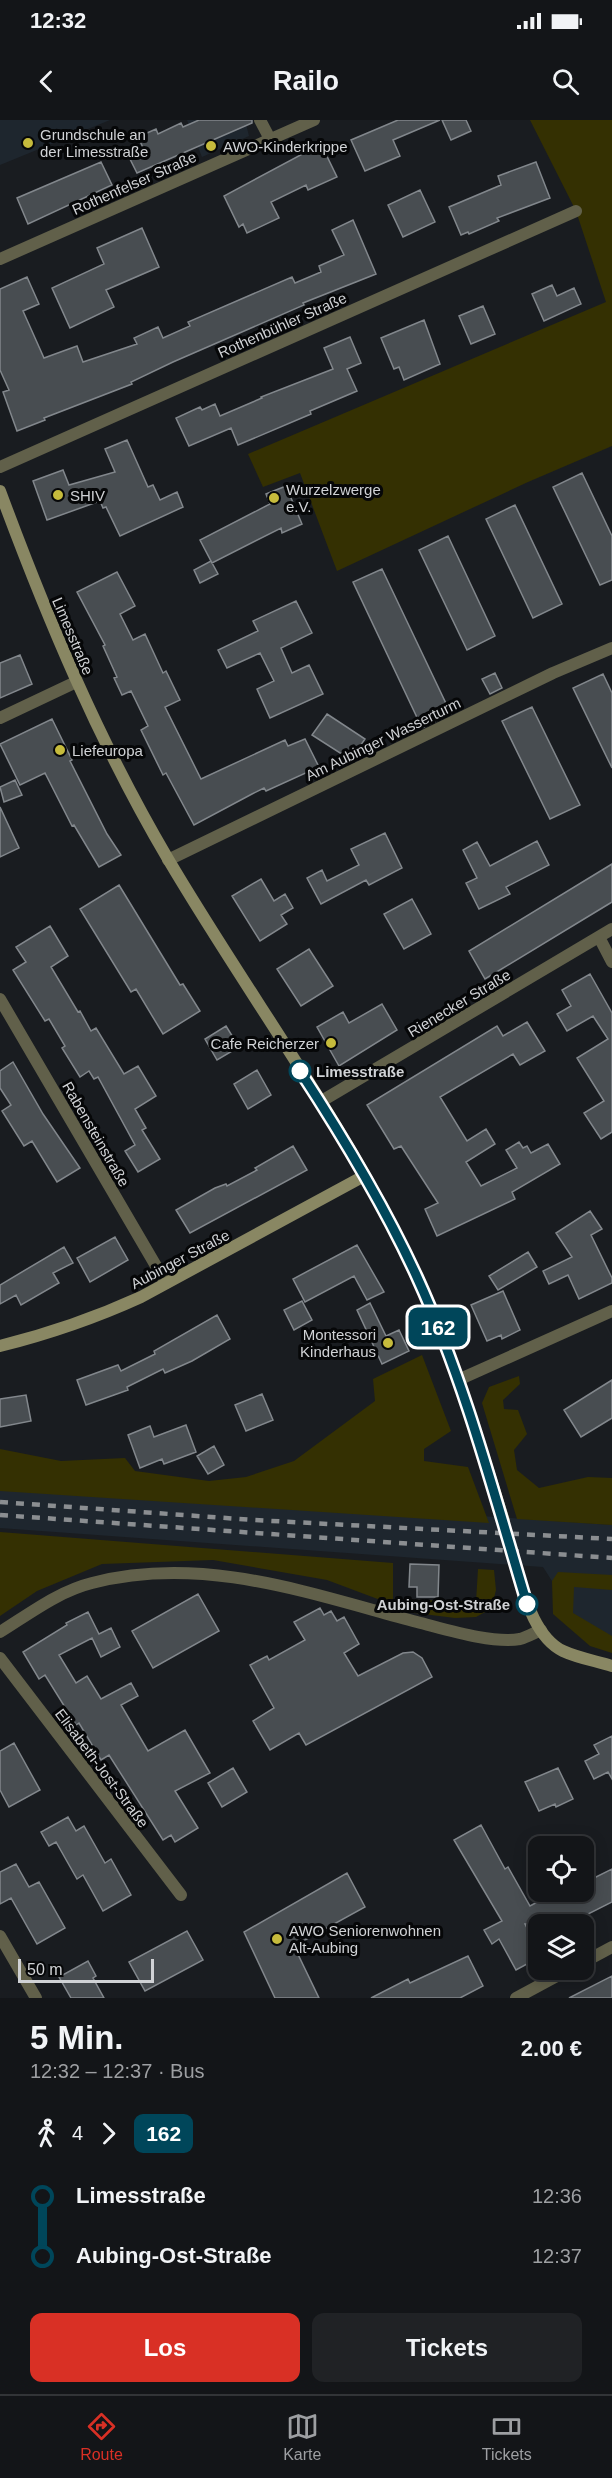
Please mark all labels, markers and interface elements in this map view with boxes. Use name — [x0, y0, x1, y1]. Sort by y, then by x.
text: 12:32 — [30, 8, 86, 33]
icon: back — [30, 65, 63, 98]
icon: search — [549, 65, 582, 98]
text: Railo — [273, 66, 339, 96]
place label: Grundschule an der Limesstraße — [40, 126, 148, 160]
marker: Grundschule an der Limesstraße — [21, 136, 35, 150]
place label: AWO-Kinderkrippe — [223, 138, 347, 155]
marker: AWO-Kinderkrippe — [204, 139, 218, 153]
street label: Rothenfelser Straße — [69, 148, 199, 218]
street label: Rothenbühler Straße — [215, 289, 349, 361]
place label: Wurzelzwerge e.V. — [286, 481, 381, 515]
place label: SHIV — [70, 487, 105, 504]
marker: SHIV — [51, 488, 65, 502]
marker: Wurzelzwerge e.V. — [267, 491, 281, 505]
street label: Limesstraße — [49, 595, 97, 677]
street label: Am Aubinger Wasserturm — [303, 694, 463, 784]
place label: Liefeuropa — [72, 742, 144, 759]
marker: Liefeuropa — [53, 743, 67, 757]
street label: Rienecker Straße — [405, 966, 513, 1040]
place label: Cafe Reicherzer — [211, 1035, 319, 1052]
marker: Cafe Reicherzer — [324, 1036, 338, 1050]
marker: Limesstraße — [289, 1060, 311, 1082]
place label: Limesstraße — [316, 1063, 404, 1080]
street label: Rabensteinstraße — [59, 1078, 133, 1190]
street label: Aubinger Straße — [128, 1226, 232, 1292]
line badge: 162 — [404, 1308, 472, 1346]
text: 162 — [420, 1316, 456, 1339]
place label: Montessori Kinderhaus — [300, 1326, 376, 1360]
marker: Montessori Kinderhaus — [381, 1336, 395, 1350]
marker: Aubing-Ost-Straße — [516, 1593, 538, 1615]
place label: Aubing-Ost-Straße — [377, 1596, 510, 1613]
street label: Elisabeth-Jost-Straße — [52, 1705, 152, 1831]
map controls — [528, 1836, 594, 1980]
button: locate — [528, 1836, 594, 1902]
button: layers — [528, 1914, 594, 1980]
place label: AWO Seniorenwohnen Alt-Aubing — [289, 1922, 441, 1956]
marker: AWO Seniorenwohnen Alt-Aubing — [270, 1932, 284, 1946]
scale bar — [18, 1956, 154, 1984]
text: 50 m — [27, 1961, 63, 1978]
text: 5 Min. — [30, 2019, 124, 2056]
text: 2.00 € — [521, 2036, 582, 2061]
text: 12:32 – 12:37 · Bus — [30, 2060, 205, 2082]
icon: walk — [30, 2117, 63, 2150]
icon: forward — [92, 2117, 125, 2150]
text: 4 — [72, 2122, 83, 2144]
text: 162 — [146, 2122, 181, 2145]
text: Limesstraße — [76, 2183, 206, 2208]
text: 12:36 — [532, 2185, 582, 2207]
text: Aubing-Ost-Straße — [76, 2243, 272, 2268]
text: 12:37 — [532, 2245, 582, 2267]
button: Los — [30, 2313, 300, 2382]
button: Tickets — [312, 2313, 582, 2382]
tab: Route — [80, 2410, 123, 2464]
tab: Karte — [283, 2410, 321, 2464]
tab: Tickets — [482, 2410, 532, 2464]

